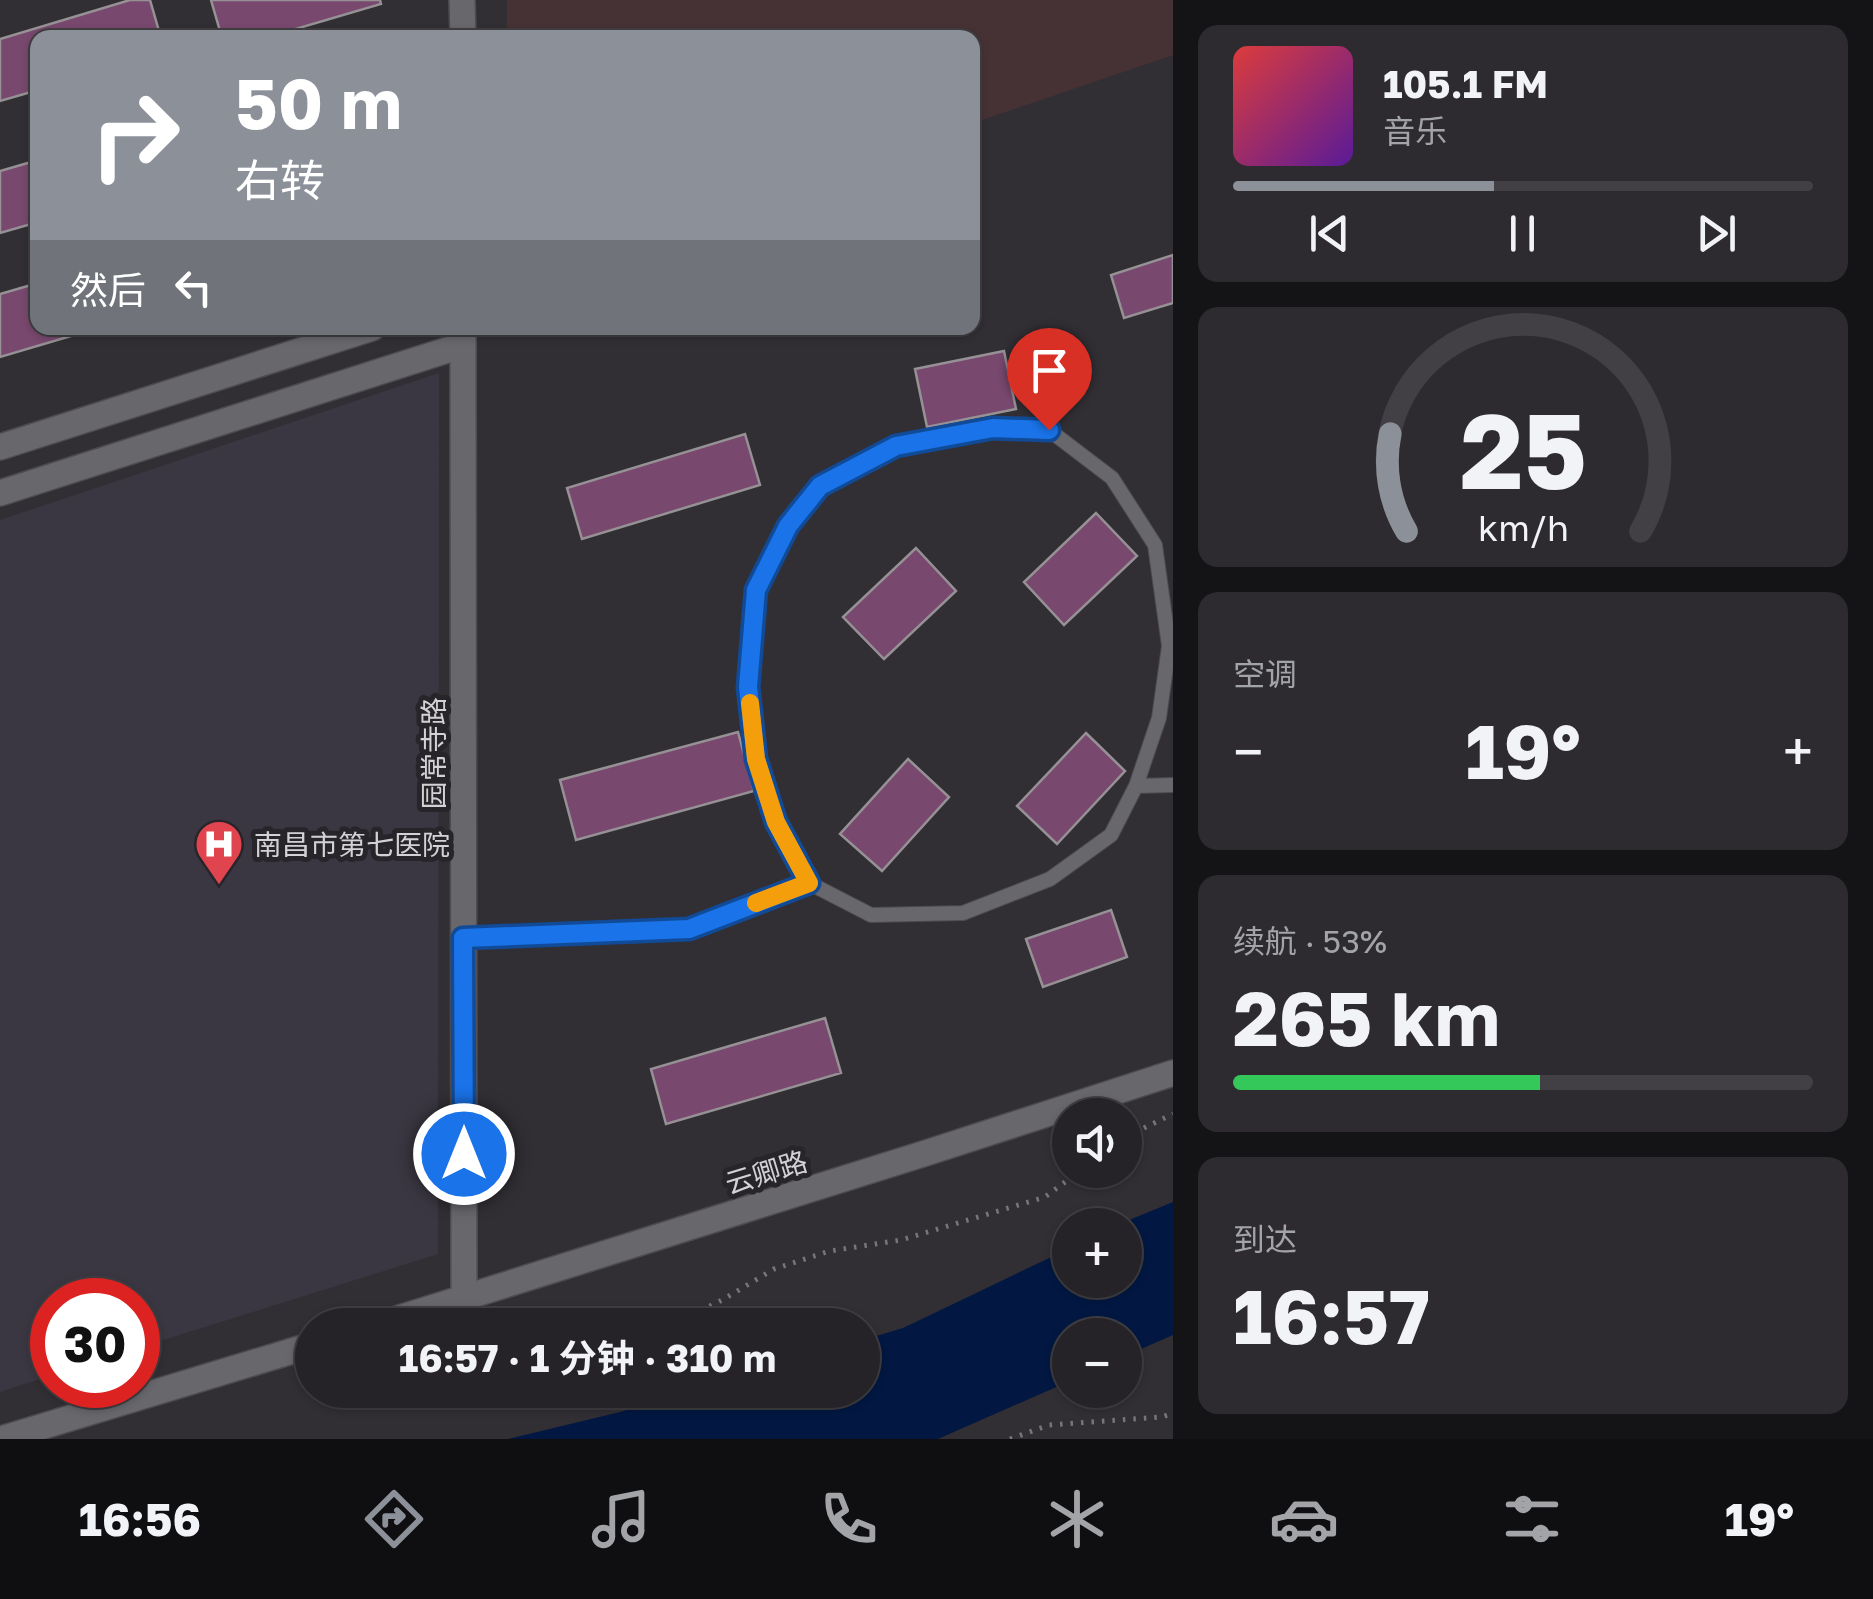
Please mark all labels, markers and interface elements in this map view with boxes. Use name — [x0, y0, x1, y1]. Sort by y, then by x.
text: 50 m — [235, 60, 402, 144]
text: 105.1 FM — [1383, 61, 1548, 106]
icon: right — [70, 70, 200, 200]
text: 音乐 — [1383, 112, 1447, 150]
text: 右转 — [235, 153, 325, 207]
icon: previous — [1302, 206, 1357, 261]
icon: pause — [1495, 206, 1550, 261]
icon: next — [1689, 206, 1744, 261]
icon: left — [166, 260, 221, 315]
text: 然后 — [70, 267, 146, 312]
pin — [1007, 328, 1092, 431]
icon: arrive — [1022, 343, 1077, 398]
text: 25 — [1460, 387, 1586, 512]
text: km/h — [1478, 506, 1568, 549]
text: 空调 — [1233, 655, 1297, 693]
street label: 园常寺路 — [417, 697, 450, 809]
text: 19° — [1465, 705, 1581, 796]
text: − — [1233, 718, 1263, 784]
text: + — [1783, 718, 1813, 784]
hospital icon: 南昌市第七医院 — [193, 818, 245, 886]
place label: 南昌市第七医院 — [254, 828, 450, 861]
text: 续航 · 53% — [1233, 922, 1387, 960]
text: 265 km — [1233, 972, 1500, 1063]
map controls — [1052, 1098, 1142, 1408]
button: sound — [1052, 1098, 1142, 1188]
position arrow — [412, 1102, 516, 1206]
street label: 云卿路 — [721, 1144, 811, 1200]
button: + — [1052, 1208, 1142, 1298]
text: 到达 — [1233, 1220, 1297, 1258]
text: 16:57 — [1233, 1270, 1430, 1361]
speed limit sign: 30 — [30, 1278, 160, 1408]
button: − — [1052, 1318, 1142, 1408]
text: 16:57 · 1 分钟 · 310 m — [399, 1335, 776, 1380]
icon: directions — [359, 1484, 429, 1554]
icon: music — [586, 1484, 656, 1554]
icon: phone — [814, 1484, 884, 1554]
icon: climate — [1042, 1484, 1112, 1554]
icon: car — [1269, 1484, 1339, 1554]
icon: filters — [1497, 1484, 1567, 1554]
text: 16:56 — [79, 1492, 201, 1546]
text: 19° — [1725, 1492, 1794, 1546]

